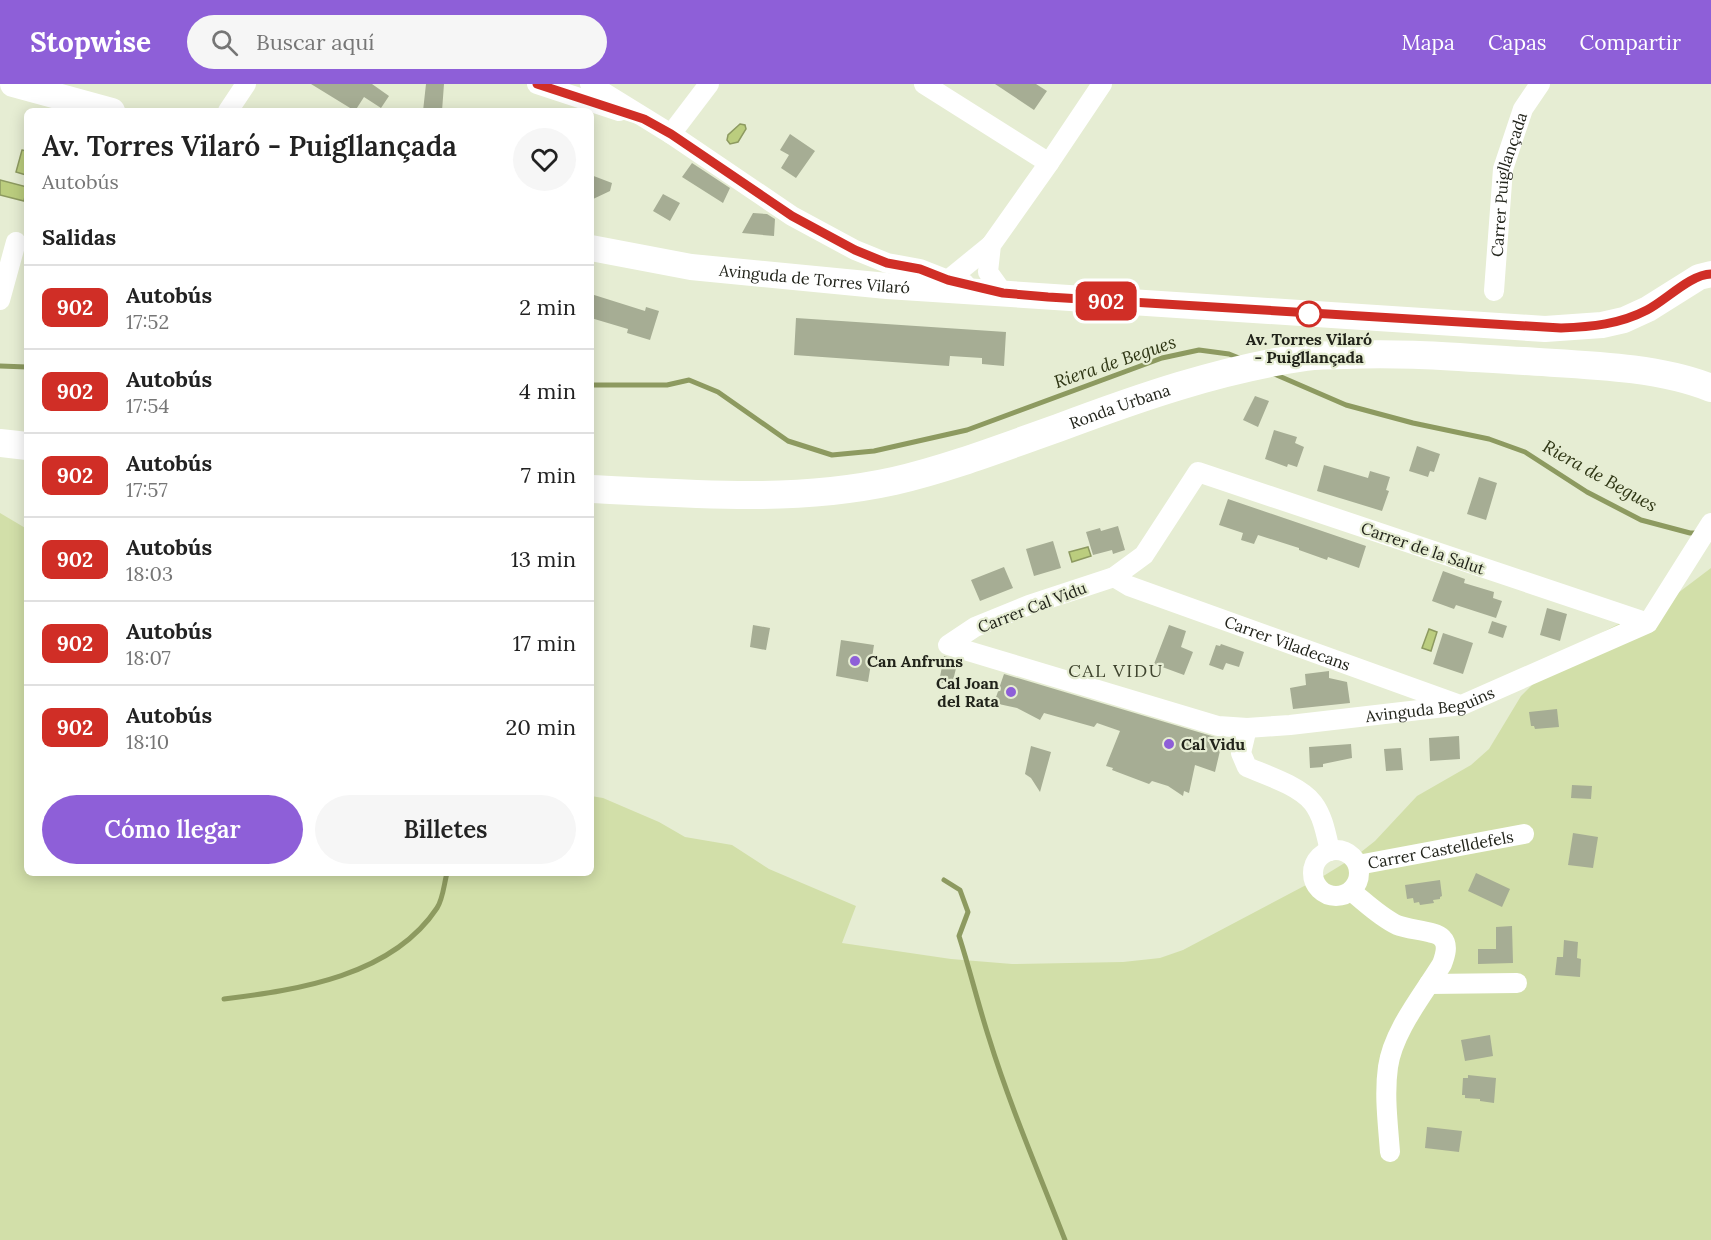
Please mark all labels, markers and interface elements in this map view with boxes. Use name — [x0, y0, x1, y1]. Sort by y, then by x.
search box — [187, 15, 607, 69]
text: Stopwise — [30, 24, 151, 60]
icon: search — [208, 26, 241, 59]
text: Buscar aquí — [256, 28, 374, 56]
text: Mapa — [1401, 29, 1455, 56]
text: Capas — [1488, 29, 1547, 56]
text: Compartir — [1580, 29, 1681, 56]
street label: Carrer Puigllançada — [1487, 110, 1531, 258]
text: Av. Torres Vilaró - Puigllançada — [42, 128, 457, 164]
button: heart — [513, 128, 576, 191]
text: Autobús — [42, 169, 119, 194]
text: Salidas — [42, 223, 116, 251]
street label: Avinguda de Torres Vilaró — [717, 260, 911, 297]
text: Autobús — [126, 281, 212, 309]
line badge: 902 — [1072, 282, 1140, 320]
text: 902 — [1088, 288, 1124, 315]
text: 2 min — [519, 293, 576, 321]
text: 902 — [57, 294, 93, 321]
marker: Av. Torres Vilaró - Puigllançada — [1296, 301, 1322, 327]
text: 17:52 — [126, 309, 169, 334]
place label: Av. Torres Vilaró - Puigllançada — [1246, 329, 1372, 367]
water label: Riera de Begues — [1051, 330, 1179, 393]
text: Autobús — [126, 365, 212, 393]
text: 4 min — [519, 377, 576, 405]
text: 902 — [57, 378, 93, 405]
street label: Ronda Urbana — [1066, 379, 1173, 433]
text: 17:54 — [126, 393, 169, 418]
water label: Riera de Begues — [1539, 435, 1662, 517]
text: Autobús — [126, 449, 212, 477]
text: 7 min — [521, 461, 576, 489]
text: 902 — [57, 462, 93, 489]
text: 17:57 — [126, 477, 168, 502]
street label: Carrer de la Salut — [1358, 517, 1488, 579]
text: Autobús — [126, 533, 212, 561]
text: 13 min — [511, 545, 576, 573]
text: 902 — [57, 546, 93, 573]
text: 18:03 — [126, 561, 173, 586]
street label: Carrer Cal Vidu — [975, 577, 1090, 637]
street label: Carrer Viladecans — [1222, 611, 1353, 675]
text: Autobús — [126, 617, 212, 645]
text: 17 min — [513, 629, 576, 657]
text: 902 — [57, 630, 93, 657]
text: 18:07 — [126, 645, 171, 670]
place label: Can Anfruns — [867, 651, 963, 671]
marker: Can Anfruns — [848, 654, 862, 668]
district label: CAL VIDU — [1068, 659, 1164, 682]
place label: Cal Joan del Rata — [936, 673, 1000, 711]
street label: Avinguda Beguins — [1364, 682, 1497, 726]
marker: Cal Joan del Rata — [1004, 685, 1018, 699]
text: Autobús — [126, 701, 212, 729]
text: 20 min — [506, 713, 576, 741]
text: 902 — [57, 714, 93, 741]
text: 18:10 — [126, 729, 169, 754]
place label: Cal Vidu — [1181, 734, 1245, 754]
marker: Cal Vidu — [1162, 737, 1176, 751]
button: Cómo llegar — [42, 795, 303, 864]
button: Billetes — [315, 795, 576, 864]
street label: Carrer Castelldefels — [1366, 826, 1515, 873]

